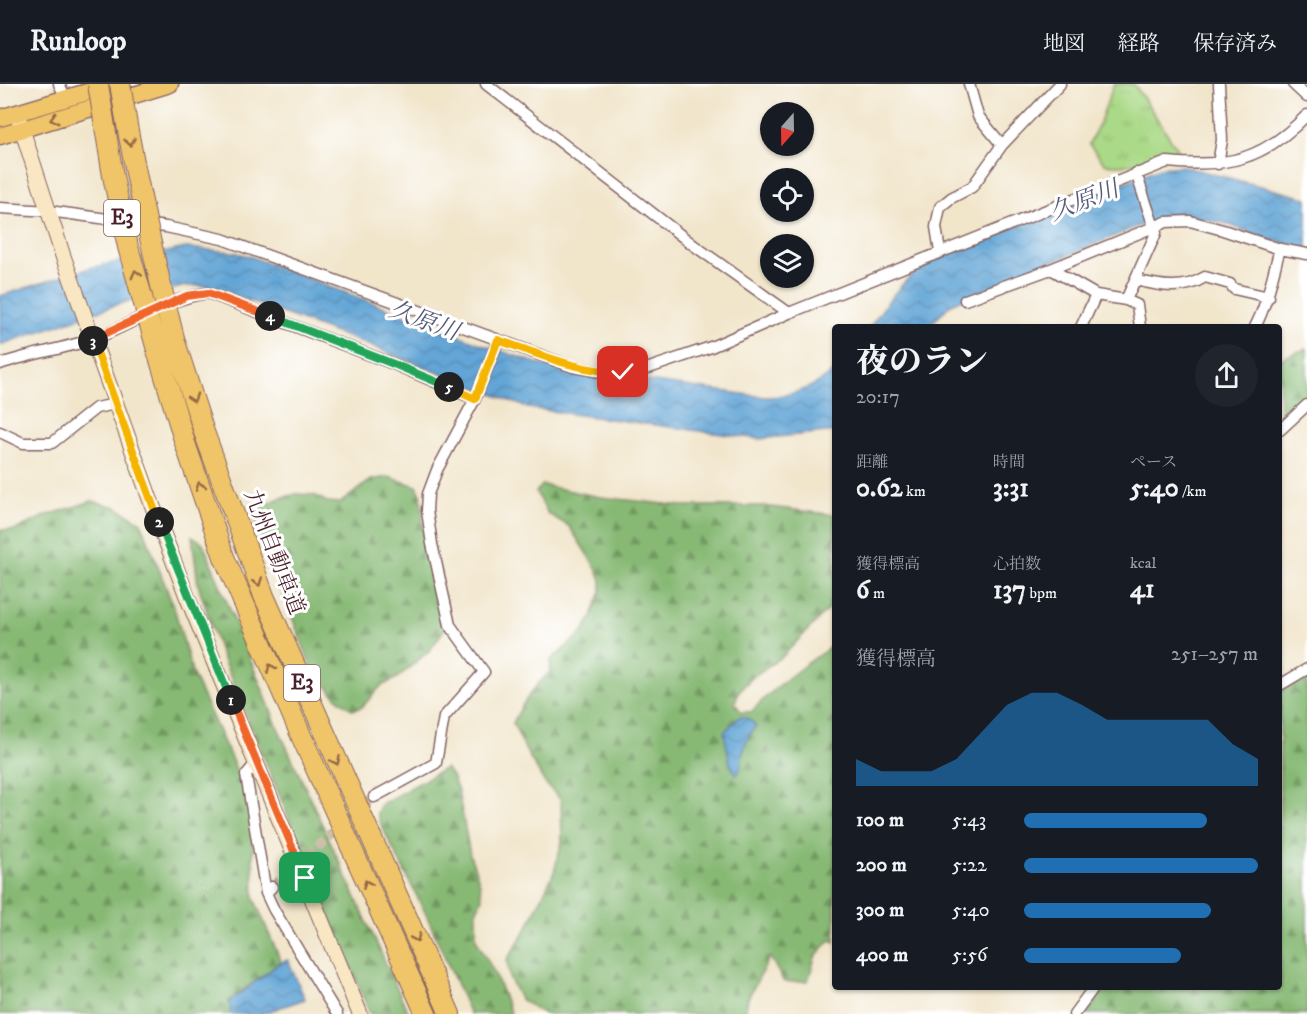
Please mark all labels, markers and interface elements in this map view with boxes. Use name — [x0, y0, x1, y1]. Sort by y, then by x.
text: Runloop — [30, 24, 126, 59]
text: 地図 — [1043, 31, 1085, 57]
text: 経路 — [1118, 31, 1160, 57]
text: 保存済み — [1193, 31, 1277, 57]
north arrow — [760, 102, 814, 156]
map controls — [760, 102, 814, 288]
one-way arrow — [49, 112, 60, 125]
one-way arrow — [123, 137, 135, 146]
button: locate — [760, 168, 814, 222]
water label: 久原川 — [1045, 173, 1126, 228]
road number: E3 — [104, 200, 140, 236]
button: layers — [760, 234, 814, 288]
one-way arrow — [130, 269, 143, 279]
water label: 久原川 — [385, 295, 466, 348]
pin: 4 — [255, 301, 285, 331]
text: 4 — [265, 306, 275, 326]
pin: 3 — [78, 326, 108, 356]
text: 3 — [90, 331, 96, 351]
text: 夜のラン — [856, 342, 988, 383]
button: share — [1195, 344, 1258, 407]
pin — [597, 346, 648, 397]
icon: check — [606, 355, 639, 388]
pin: 5 — [434, 372, 464, 402]
text: 5 — [445, 377, 453, 397]
text: 20:17 — [856, 385, 900, 410]
one-way arrow — [186, 392, 199, 403]
text: 距離 — [856, 452, 888, 472]
text: 時間 — [993, 452, 1025, 472]
text: ペース — [1130, 452, 1177, 472]
text: 0.62 — [856, 472, 902, 505]
text: 3:31 — [993, 472, 1029, 505]
text: 5:40 — [1130, 472, 1179, 505]
one-way arrow — [194, 481, 207, 492]
text: km — [902, 481, 926, 501]
text: /km — [1179, 481, 1206, 501]
street label: 九州自動車道 — [238, 486, 310, 618]
pin: 2 — [144, 507, 174, 537]
text: 2 — [155, 512, 163, 532]
text: kcal — [1130, 553, 1156, 573]
text: 獲得標高 — [856, 554, 920, 574]
text: 心拍数 — [993, 554, 1041, 574]
text: 41 — [1130, 573, 1155, 606]
text: 6 — [856, 574, 870, 607]
text: 137 — [993, 574, 1026, 607]
one-way arrow — [251, 576, 264, 587]
text: m — [870, 583, 885, 603]
text: bpm — [1026, 583, 1057, 603]
text: 251–257 m — [1171, 642, 1258, 667]
text: 獲得標高 — [856, 647, 936, 672]
one-way arrow — [266, 663, 278, 674]
road number: E3 — [284, 665, 320, 701]
pin: 1 — [216, 685, 246, 715]
text: 1 — [228, 690, 234, 710]
one-way arrow — [329, 754, 341, 765]
text: 100 m — [856, 808, 904, 833]
text: 5:43 — [952, 808, 986, 833]
pin — [279, 852, 330, 903]
text: 200 m — [856, 853, 907, 878]
text: 5:22 — [952, 853, 987, 878]
icon: arrive — [288, 861, 321, 894]
one-way arrow — [363, 879, 375, 890]
text: 300 m — [856, 898, 904, 923]
text: 5:40 — [952, 898, 989, 923]
one-way arrow — [409, 932, 421, 943]
text: 400 m — [856, 943, 908, 968]
text: 5:56 — [952, 943, 988, 968]

